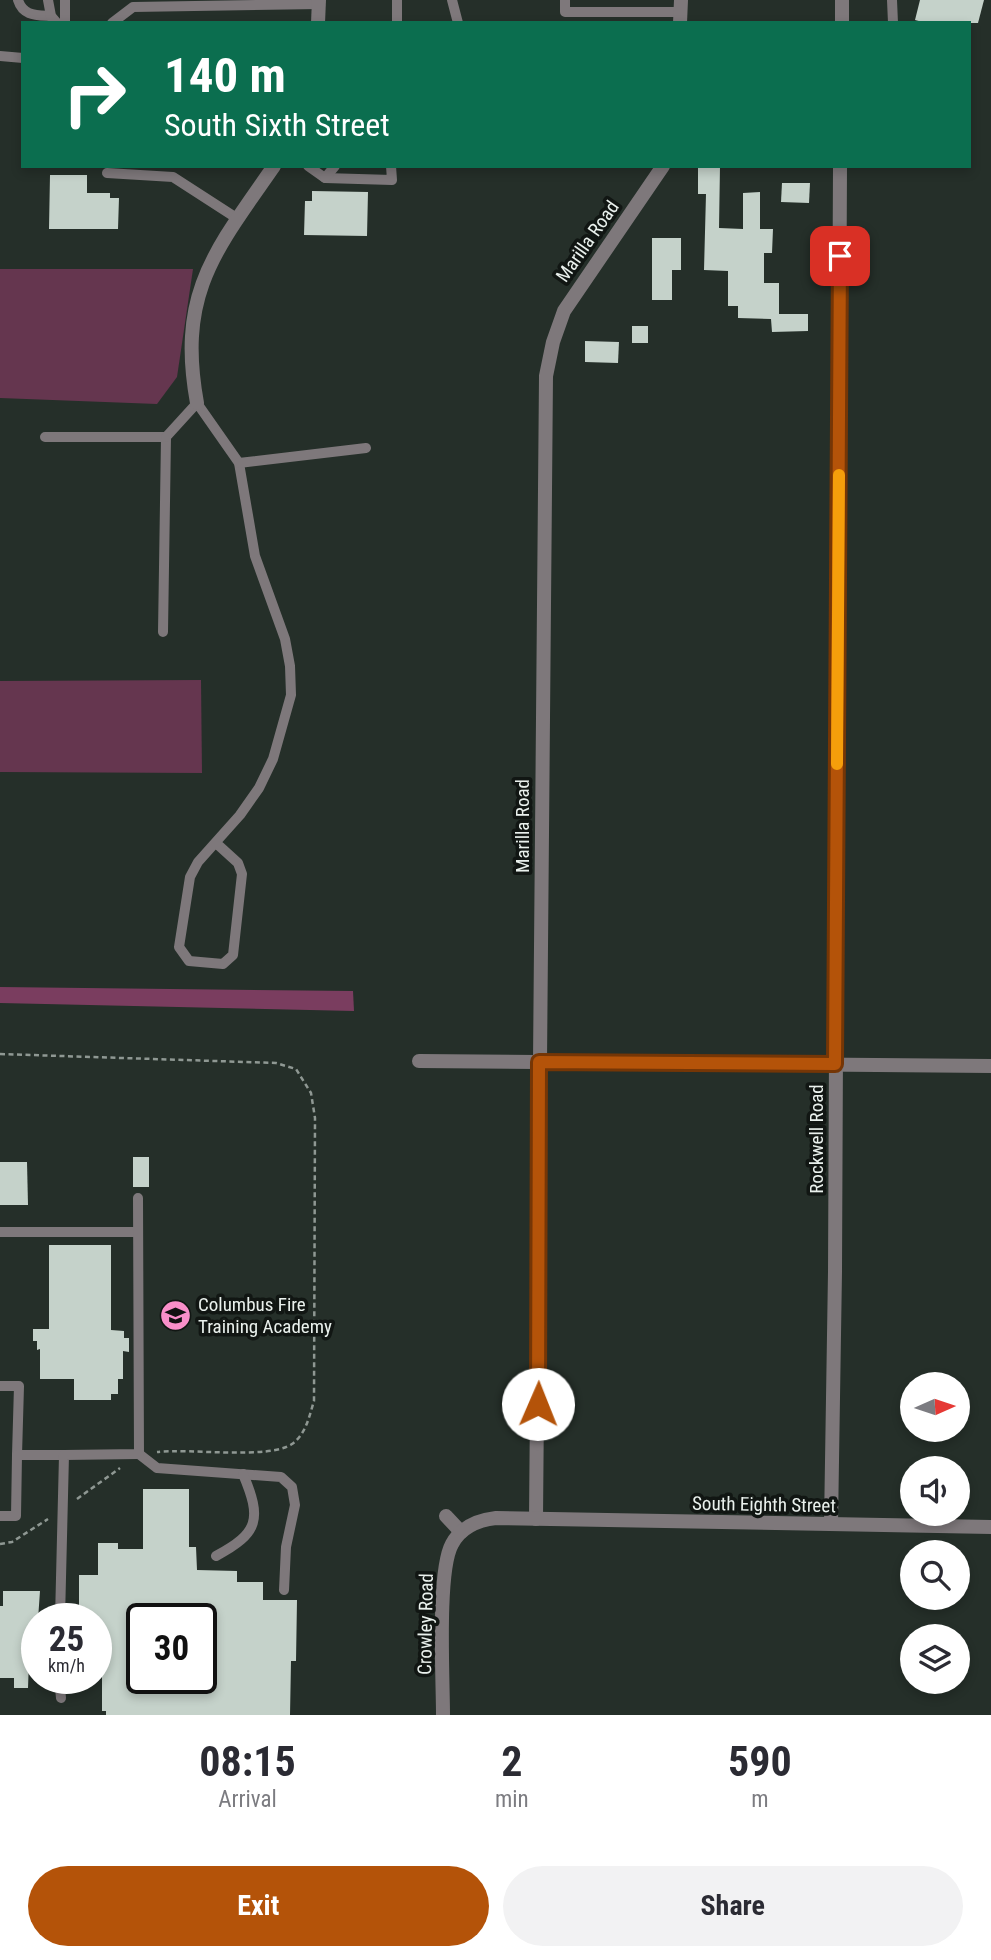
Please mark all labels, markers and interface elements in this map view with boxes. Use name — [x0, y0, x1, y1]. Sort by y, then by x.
text: 140 m — [164, 47, 286, 104]
icon: right — [49, 49, 140, 140]
text: South Sixth Street — [164, 106, 390, 144]
street label: Marilla Road — [551, 196, 624, 286]
pin — [810, 226, 870, 286]
icon: arrive — [821, 237, 859, 275]
street label: Marilla Road — [511, 779, 534, 873]
street label: Rockwell Road — [805, 1084, 828, 1194]
place label: Columbus Fire Training Academy — [198, 1293, 332, 1338]
school or university icon: Columbus Fire Training Academy — [158, 1298, 192, 1332]
position arrow — [501, 1367, 575, 1441]
north arrow — [900, 1372, 970, 1442]
map controls — [900, 1372, 970, 1694]
button: sound — [900, 1456, 970, 1526]
street label: South Eighth Street — [692, 1492, 836, 1517]
button: search — [900, 1540, 970, 1610]
street label: Crowley Road — [413, 1573, 438, 1675]
speed limit sign: 30 — [126, 1603, 217, 1694]
text: 25 — [49, 1619, 84, 1660]
button: layers — [900, 1624, 970, 1694]
text: km/h — [48, 1655, 85, 1676]
text: 08:15 — [199, 1737, 296, 1786]
text: 2 — [501, 1737, 522, 1786]
text: 590 — [728, 1737, 792, 1786]
text: Arrival — [218, 1786, 277, 1813]
text: min — [495, 1786, 529, 1813]
text: m — [751, 1786, 768, 1813]
button: Exit — [28, 1866, 489, 1946]
button: Share — [503, 1866, 963, 1946]

